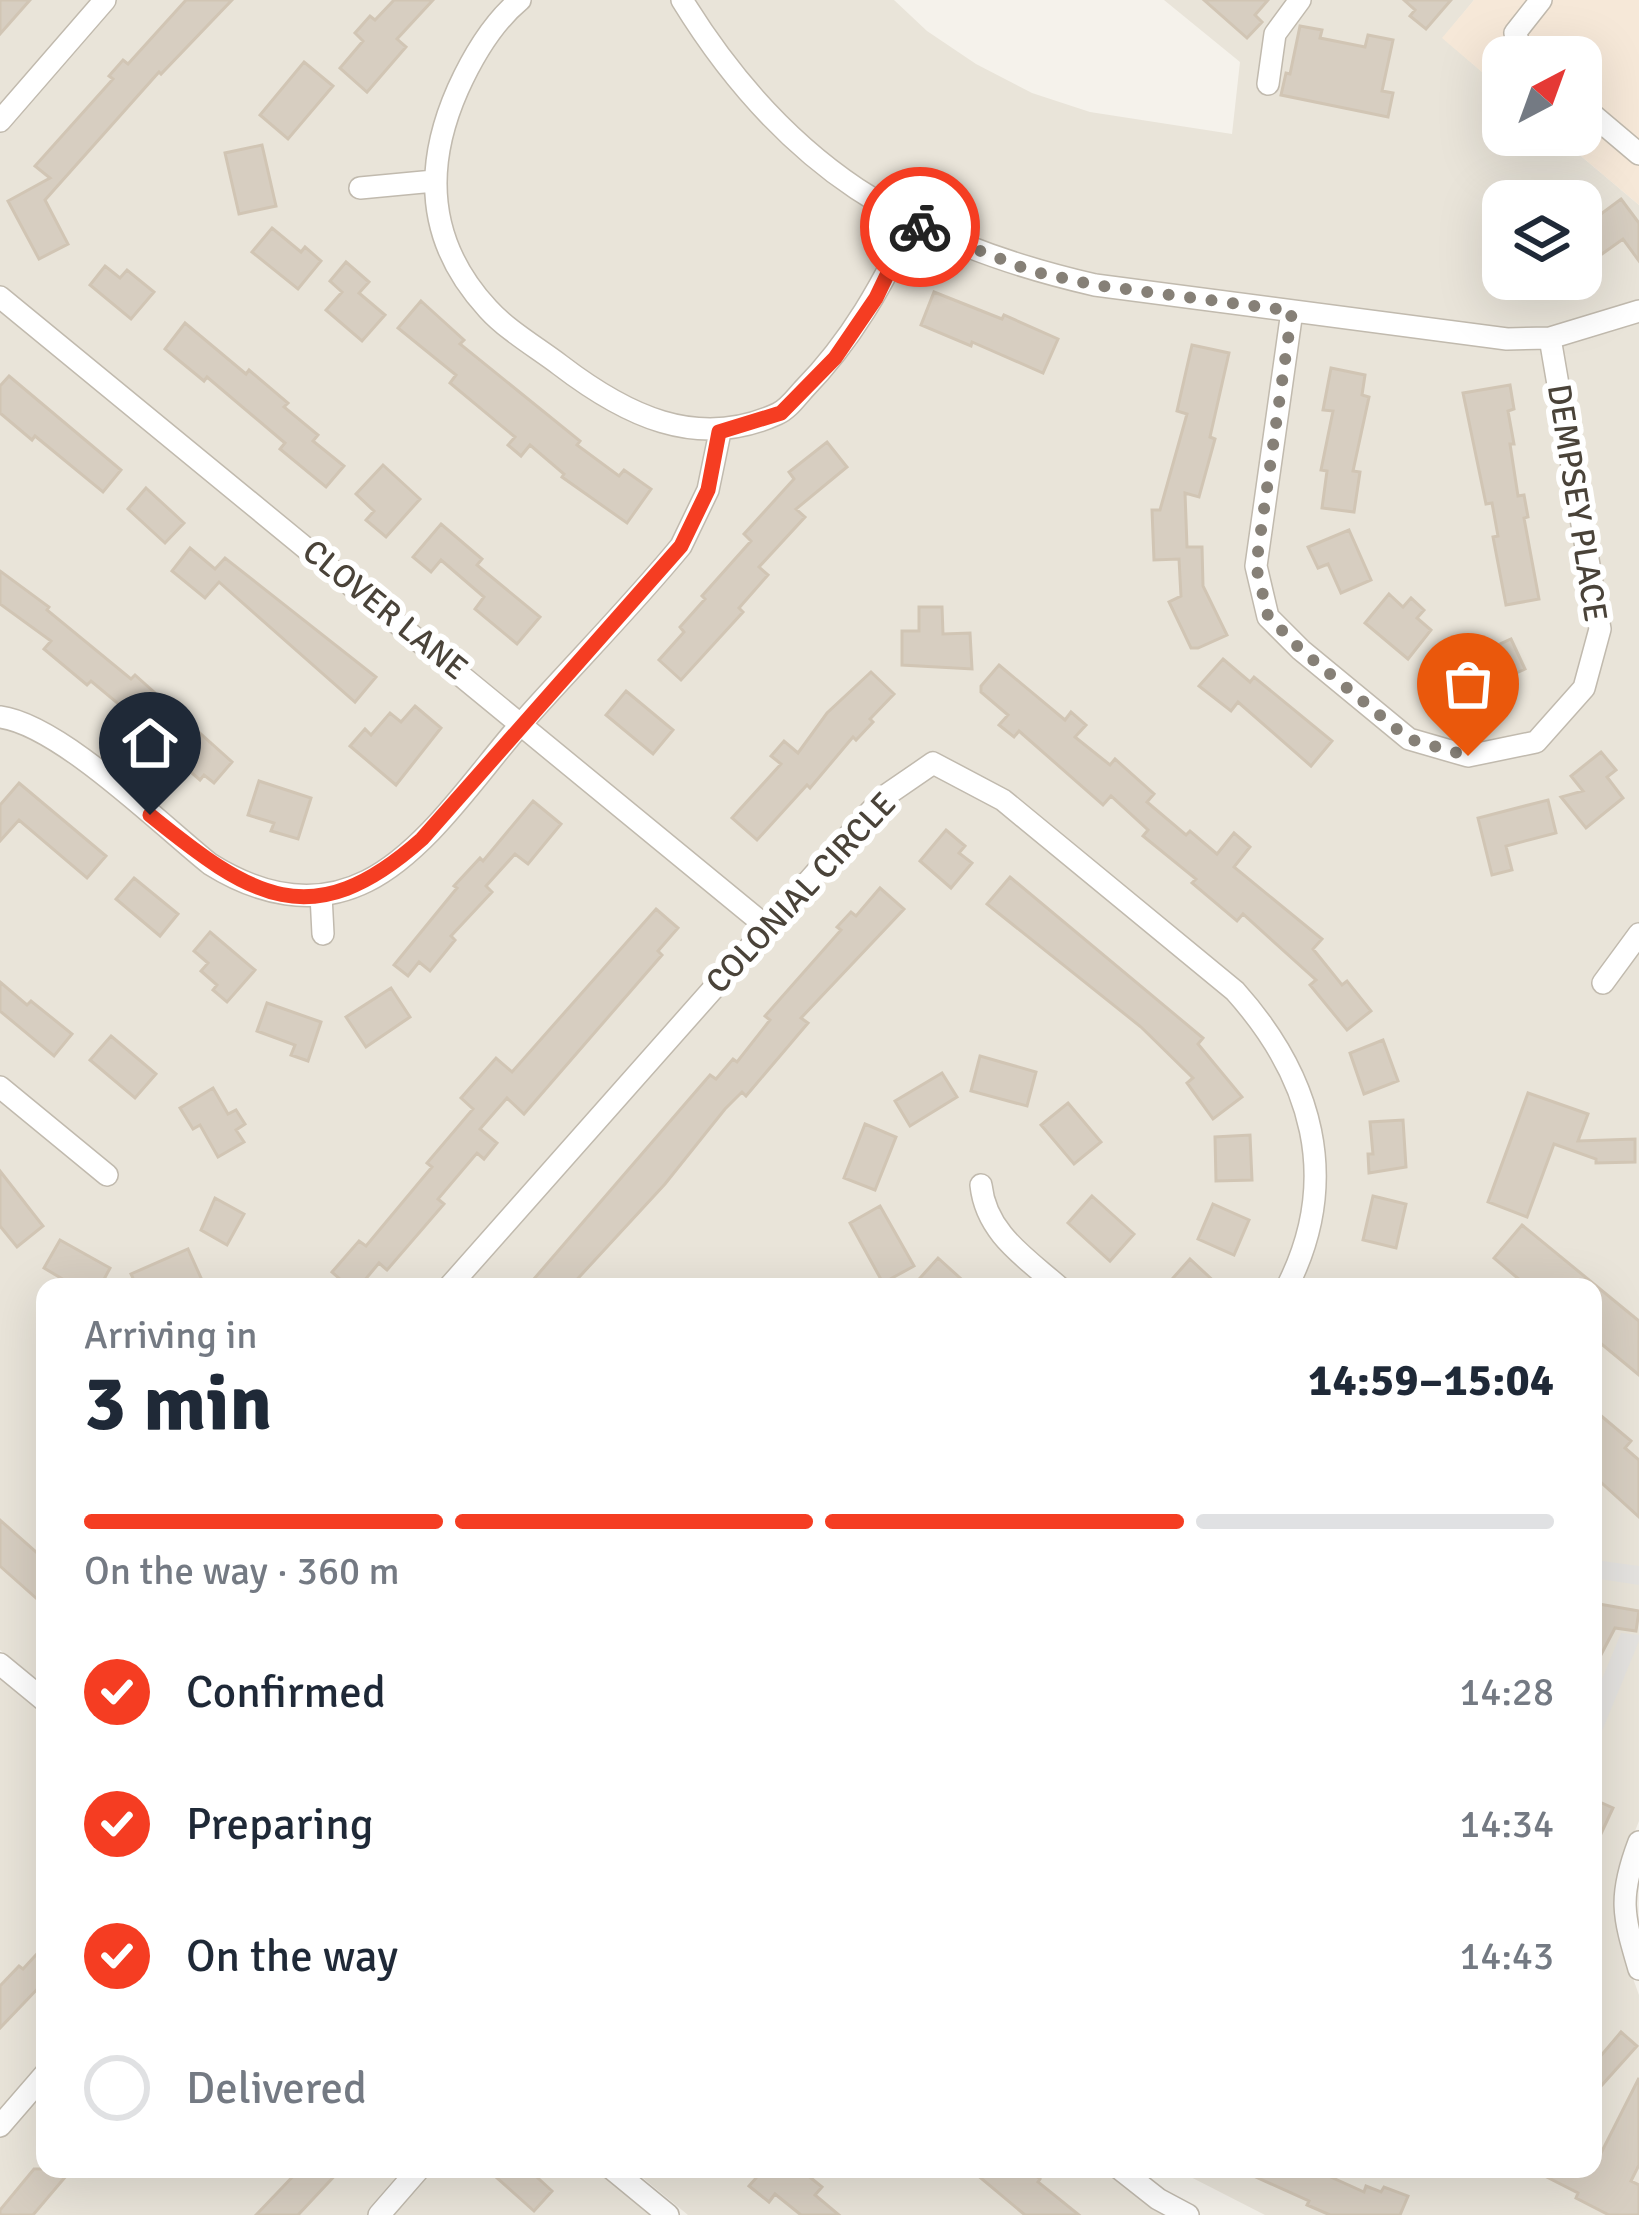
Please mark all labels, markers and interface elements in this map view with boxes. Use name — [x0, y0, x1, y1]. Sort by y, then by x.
north arrow — [1482, 36, 1602, 156]
map controls — [1482, 36, 1602, 300]
courier — [860, 167, 980, 287]
button: layers — [1482, 180, 1602, 300]
icon: bike — [887, 194, 953, 260]
street label: DEMPSEY PLACE — [1538, 381, 1616, 625]
street label: CLOVER LANE — [294, 531, 476, 689]
pin — [1417, 633, 1519, 756]
icon: bag — [1435, 651, 1501, 717]
pin — [99, 692, 201, 815]
icon: home — [117, 710, 183, 776]
street label: COLONIAL CIRCLE — [697, 784, 905, 1002]
text: Arriving in — [84, 1311, 258, 1359]
text: 14:59–15:04 — [1308, 1353, 1554, 1408]
text: 3 min — [84, 1356, 272, 1452]
text: On the way · 360 m — [84, 1547, 400, 1595]
icon: check — [84, 1659, 150, 1725]
text: Confirmed — [186, 1665, 386, 1720]
text: 14:28 — [1459, 1668, 1554, 1716]
icon: check — [84, 1791, 150, 1857]
text: Preparing — [186, 1797, 374, 1852]
text: 14:34 — [1459, 1800, 1554, 1848]
icon: check — [84, 1923, 150, 1989]
text: On the way — [186, 1929, 398, 1984]
text: 14:43 — [1459, 1932, 1554, 1980]
text: Delivered — [186, 2061, 367, 2116]

